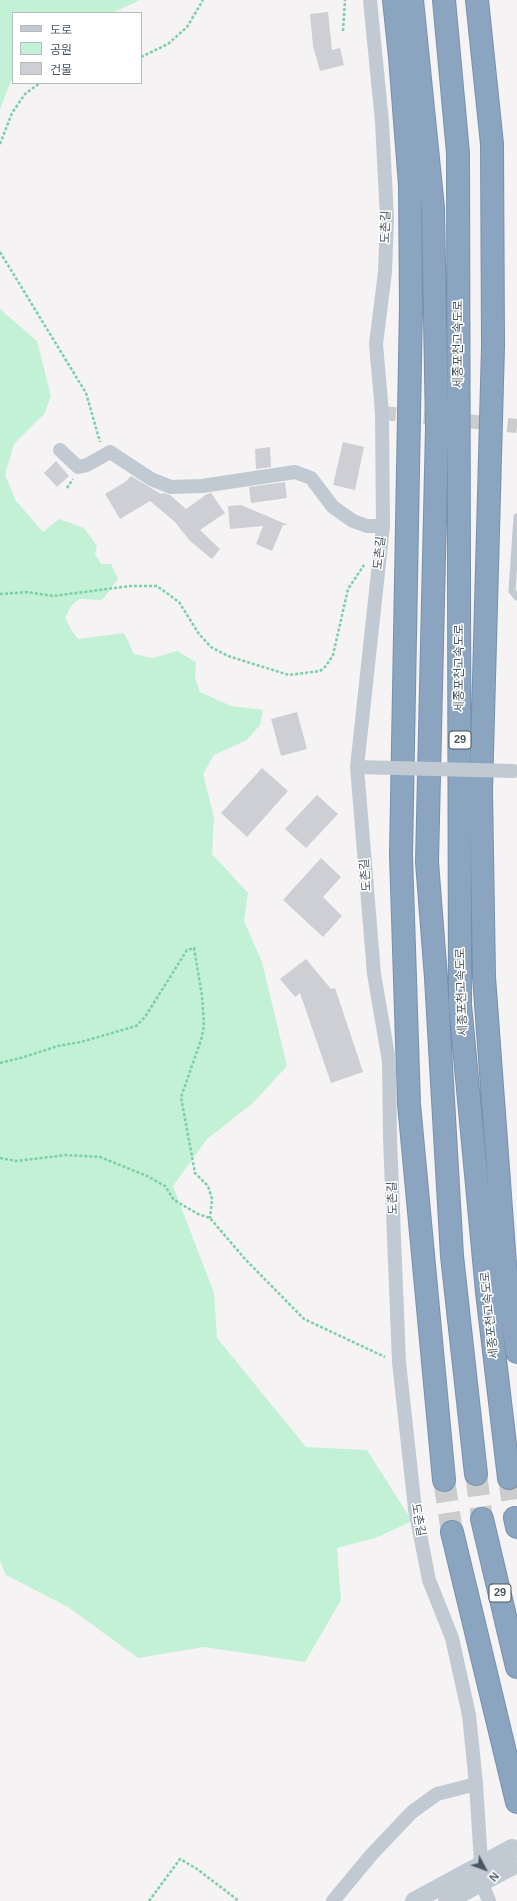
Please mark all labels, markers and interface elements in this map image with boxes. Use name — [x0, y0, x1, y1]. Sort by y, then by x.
legend — [12, 12, 142, 84]
text: 도로 — [50, 23, 72, 37]
text: 공원 — [50, 43, 72, 57]
text: 건물 — [50, 63, 72, 77]
street label: 도촌길 — [379, 210, 393, 244]
street label: 세종포천고속도로 — [452, 300, 466, 388]
street label: 도촌길 — [371, 536, 389, 570]
street label: 세종포천고속도로 — [453, 624, 467, 712]
road number: 29 — [449, 731, 471, 749]
street label: 도촌길 — [357, 858, 375, 892]
street label: 세종포천고속도로 — [453, 948, 471, 1036]
street label: 도촌길 — [385, 1181, 401, 1215]
street label: 세종포천고속도로 — [478, 1270, 502, 1360]
street label: 도촌길 — [408, 1502, 428, 1538]
road number: 29 — [489, 1584, 511, 1602]
north arrow — [465, 1849, 505, 1889]
text: N — [487, 1870, 501, 1884]

